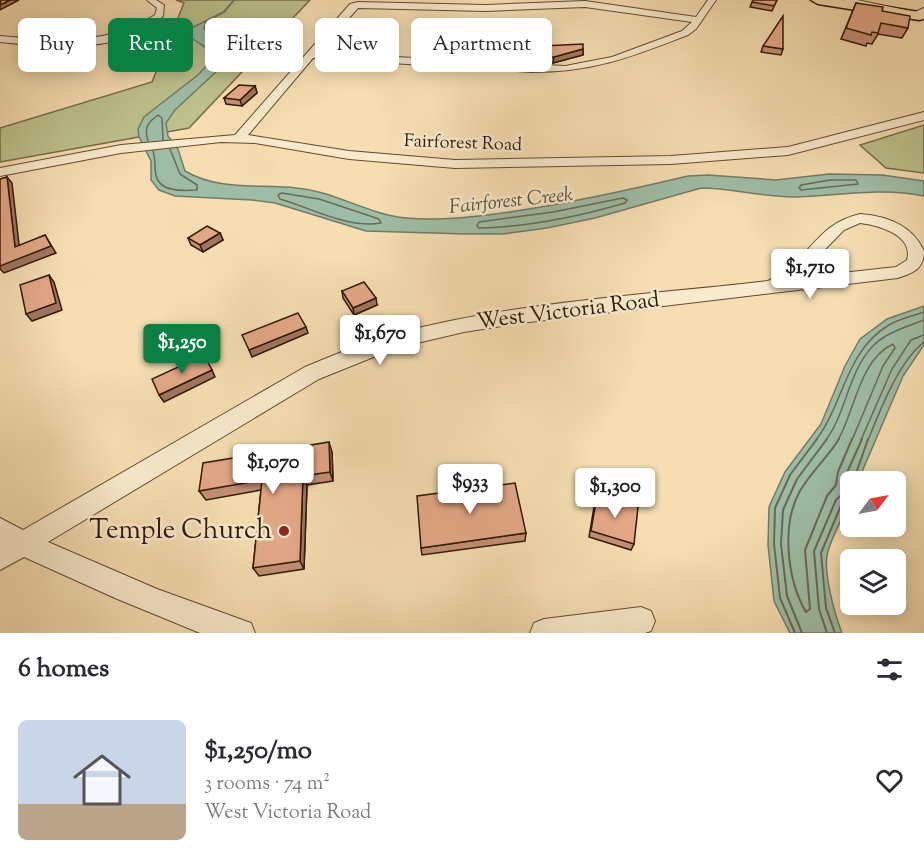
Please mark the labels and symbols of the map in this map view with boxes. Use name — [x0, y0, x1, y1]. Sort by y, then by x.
street label: Fairforest Road — [404, 129, 522, 159]
water label: Fairforest Creek — [448, 181, 574, 223]
pin: $1,710 — [761, 249, 859, 300]
street label: West Victoria Road — [475, 285, 661, 339]
pin: $1,670 — [331, 315, 429, 366]
pin: $1,250 — [133, 324, 231, 375]
pin: $1,070 — [224, 444, 322, 495]
pin: $933 — [434, 464, 506, 515]
pin: $1,300 — [566, 468, 664, 519]
north arrow — [840, 471, 906, 537]
place label: Temple Church — [89, 512, 272, 551]
marker: Temple Church — [277, 524, 291, 538]

